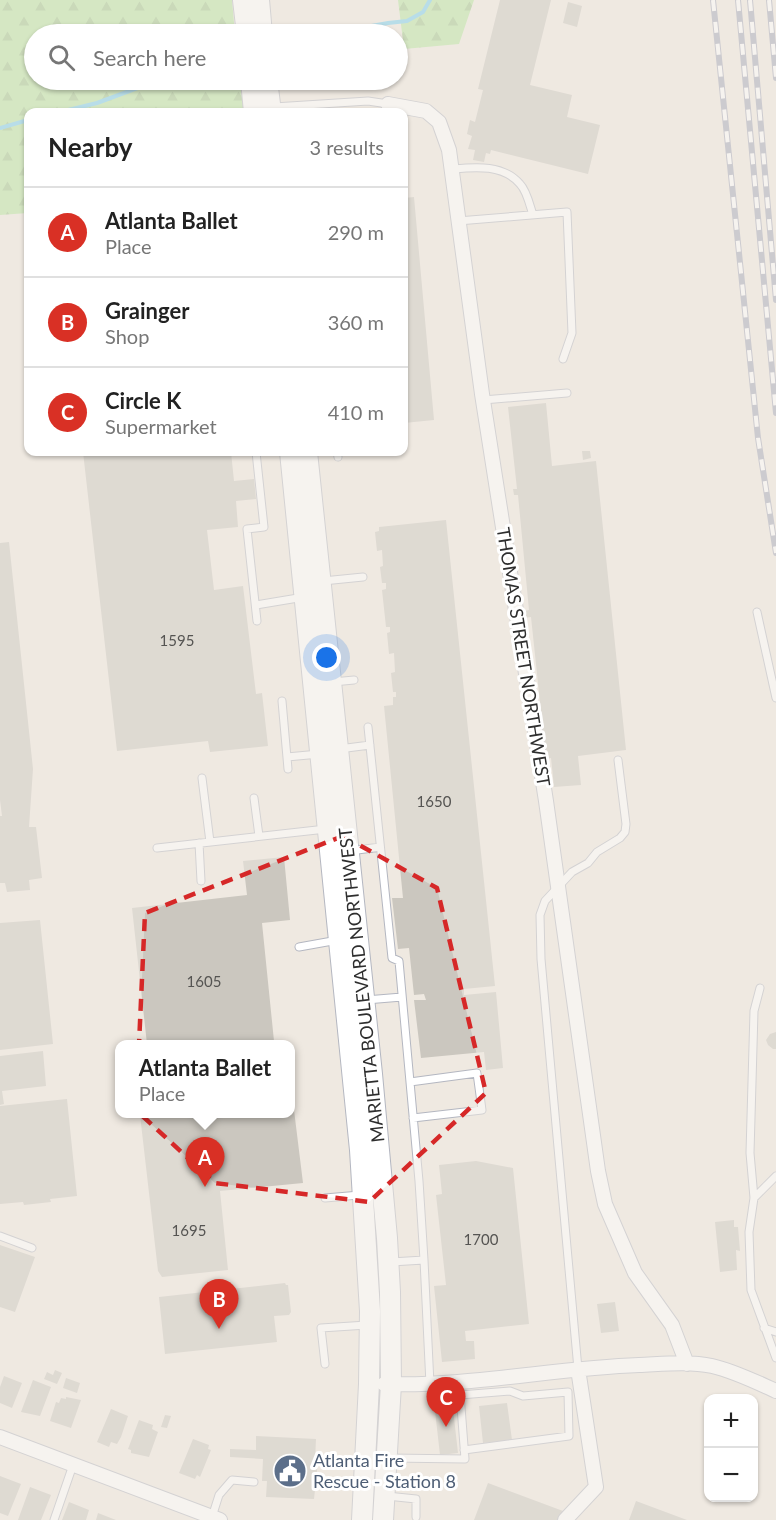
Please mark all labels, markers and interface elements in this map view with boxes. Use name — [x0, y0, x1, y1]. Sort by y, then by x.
search box — [24, 24, 408, 90]
icon: search — [45, 41, 78, 74]
text: Search here — [93, 44, 206, 71]
text: Nearby — [48, 131, 133, 163]
text: 3 results — [309, 135, 384, 159]
text: Atlanta Ballet — [105, 207, 238, 234]
text: A — [61, 220, 74, 244]
text: 290 m — [328, 220, 384, 244]
text: Place — [105, 234, 152, 258]
text: Grainger — [105, 297, 189, 324]
text: B — [61, 310, 74, 334]
text: 360 m — [328, 310, 384, 334]
text: Shop — [105, 324, 149, 348]
text: Circle K — [105, 387, 181, 414]
text: C — [61, 400, 74, 424]
text: 410 m — [328, 400, 384, 424]
text: Supermarket — [105, 414, 217, 438]
street label: THOMAS STREET NORTHWEST — [493, 526, 555, 788]
house number: 1595 — [160, 631, 194, 649]
your location — [312, 643, 341, 672]
house number: 1650 — [417, 792, 452, 810]
street label: MARIETTA BOULEVARD NORTHWEST — [333, 826, 388, 1144]
house number: 1605 — [187, 972, 221, 990]
popup — [115, 1040, 295, 1118]
text: Atlanta Ballet — [139, 1054, 271, 1081]
text: Place — [139, 1081, 185, 1105]
pin: A — [186, 1138, 224, 1187]
house number: 1695 — [172, 1221, 206, 1239]
house number: 1700 — [464, 1230, 499, 1248]
pin: B — [200, 1280, 238, 1329]
pin: C — [426, 1378, 466, 1427]
map controls — [704, 1394, 758, 1502]
button: + — [704, 1394, 758, 1448]
button: − — [704, 1448, 758, 1502]
place label: Atlanta Fire Rescue - Station 8 — [313, 1449, 456, 1492]
public building icon: Atlanta Fire Rescue - Station 8 — [272, 1453, 308, 1489]

